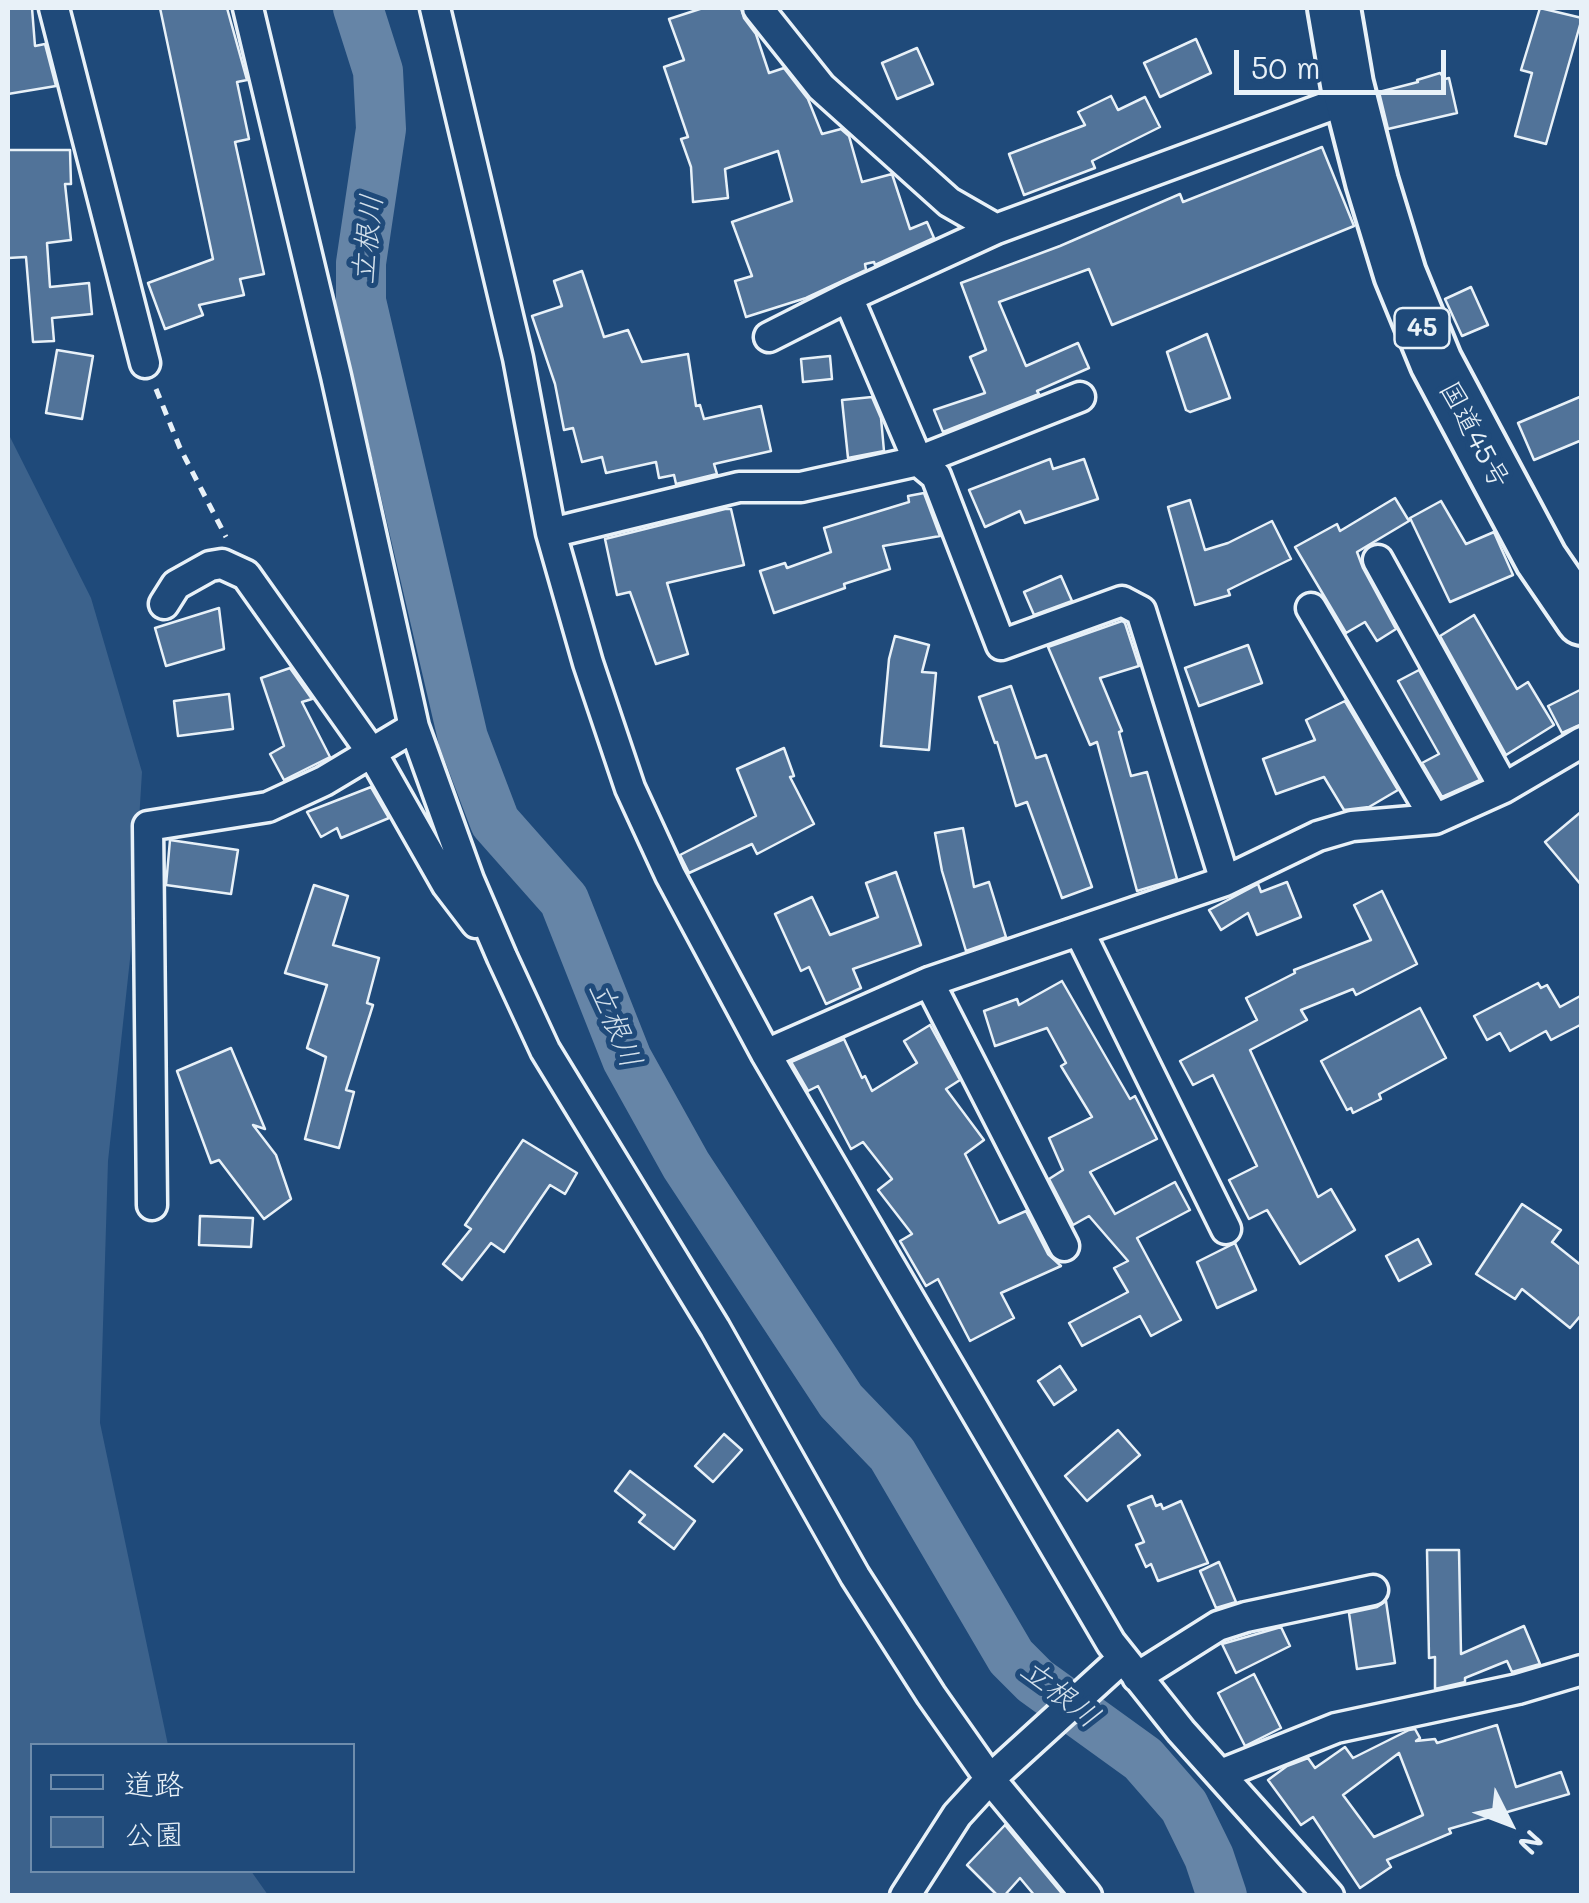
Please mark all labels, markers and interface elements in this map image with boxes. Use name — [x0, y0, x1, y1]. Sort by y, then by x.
scale bar — [1239, 30, 1452, 92]
text: 50 m — [1251, 47, 1321, 87]
water label: 立根川 — [345, 192, 391, 286]
road number: 45 — [1394, 308, 1450, 348]
street label: 国道45号 — [1432, 376, 1516, 494]
water label: 立根川 — [581, 977, 649, 1073]
water label: 立根川 — [1013, 1652, 1107, 1736]
legend — [30, 1743, 355, 1873]
text: 道路 — [124, 1763, 184, 1803]
north arrow — [1459, 1773, 1559, 1873]
text: 公園 — [124, 1813, 184, 1853]
text: N — [1511, 1823, 1552, 1863]

